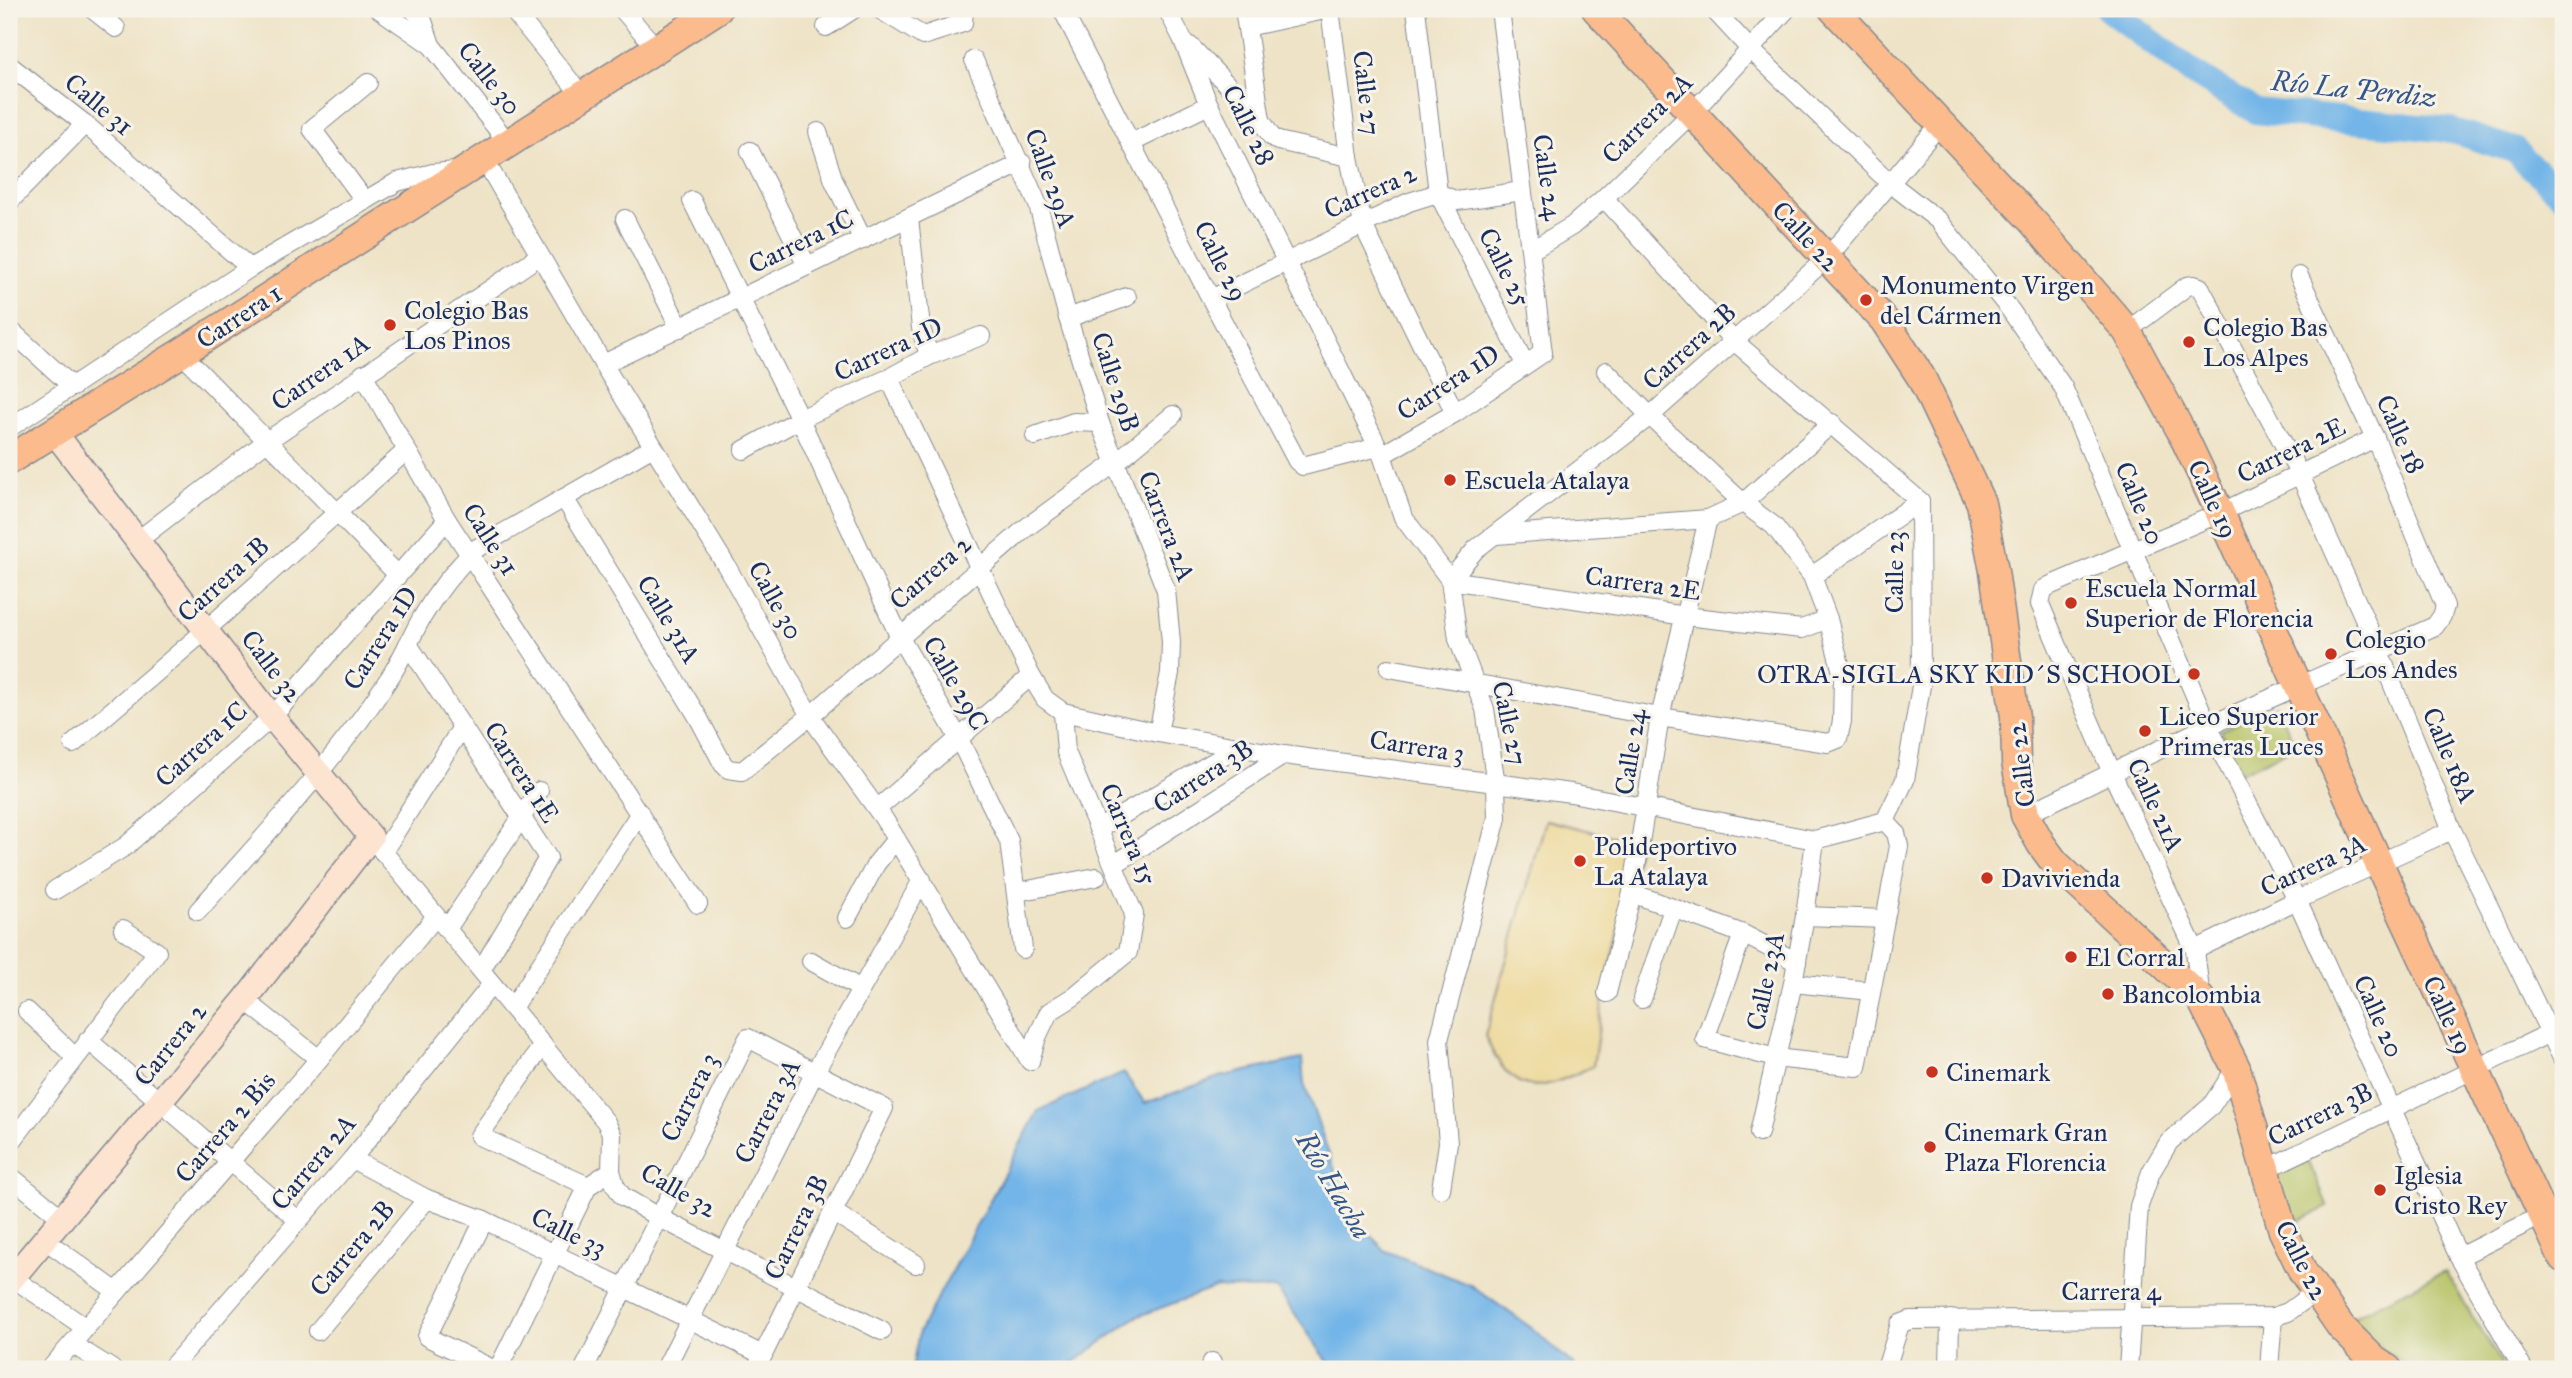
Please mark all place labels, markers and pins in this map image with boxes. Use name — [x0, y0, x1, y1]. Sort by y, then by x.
place label: Monumento Virgen del Cármen — [1880, 269, 2094, 331]
marker: Monumento Virgen del Cármen — [1858, 292, 1874, 308]
place label: Colegio Bas Los Pinos — [404, 294, 528, 356]
place label: Colegio Bas Los Alpes — [2203, 311, 2327, 373]
marker: Colegio Bas Los Pinos — [382, 317, 398, 333]
marker: Colegio Bas Los Alpes — [2181, 334, 2197, 350]
place label: Escuela Atalaya — [1464, 464, 1630, 496]
marker: Escuela Atalaya — [1442, 472, 1458, 488]
place label: Escuela Normal Superior de Florencia — [2085, 572, 2313, 634]
marker: Escuela Normal Superior de Florencia — [2063, 595, 2079, 611]
place label: Colegio Los Andes — [2345, 623, 2458, 685]
marker: Colegio Los Andes — [2323, 646, 2339, 662]
place label: OTRA-SIGLA SKY KID´S SCHOOL — [1757, 658, 2180, 690]
marker: OTRA-SIGLA SKY KID´S SCHOOL — [2186, 666, 2202, 682]
place label: Liceo Superior Primeras Luces — [2159, 700, 2323, 762]
marker: Liceo Superior Primeras Luces — [2137, 723, 2153, 739]
place label: Polideportivo La Atalaya — [1594, 830, 1737, 892]
marker: Polideportivo La Atalaya — [1572, 853, 1588, 869]
place label: Davivienda — [2001, 862, 2120, 894]
marker: Davivienda — [1979, 870, 1995, 886]
place label: El Corral — [2085, 941, 2185, 973]
marker: El Corral — [2063, 949, 2079, 965]
place label: Bancolombia — [2122, 978, 2261, 1010]
marker: Bancolombia — [2100, 986, 2116, 1002]
place label: Cinemark — [1946, 1056, 2051, 1088]
marker: Cinemark — [1924, 1064, 1940, 1080]
place label: Cinemark Gran Plaza Florencia — [1944, 1116, 2108, 1178]
marker: Cinemark Gran Plaza Florencia — [1922, 1139, 1938, 1155]
place label: Iglesia Cristo Rey — [2394, 1159, 2508, 1221]
marker: Iglesia Cristo Rey — [2372, 1182, 2388, 1198]

